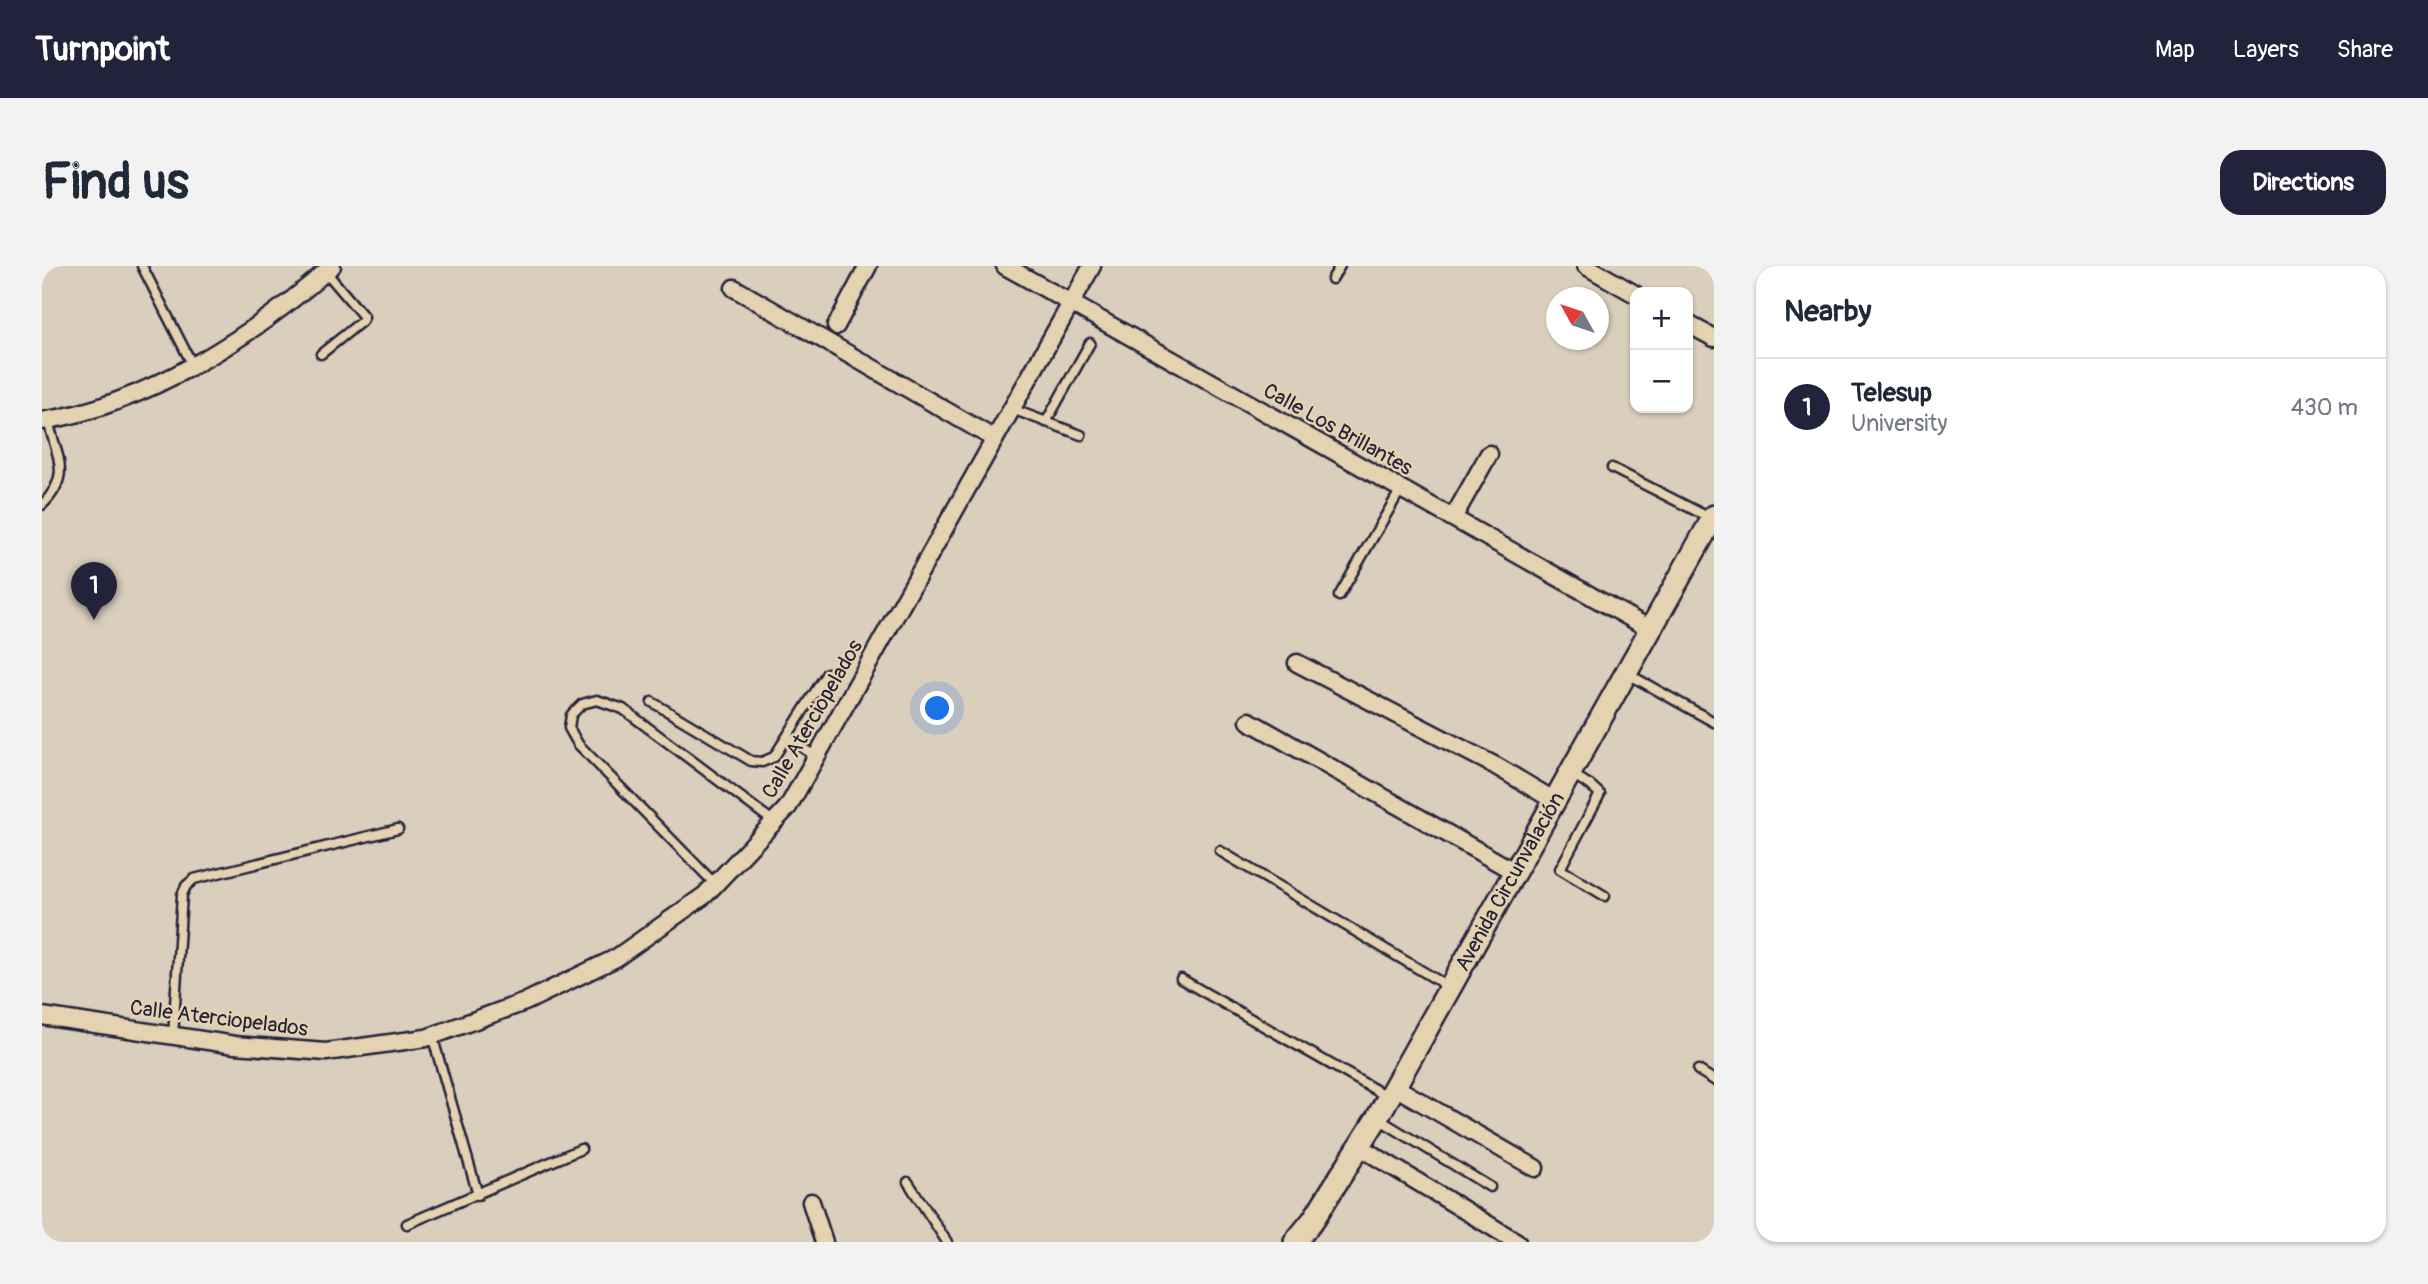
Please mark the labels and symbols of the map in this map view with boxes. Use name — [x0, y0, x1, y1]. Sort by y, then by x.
north arrow — [1546, 287, 1609, 350]
street label: Calle Los Brillantes — [1258, 377, 1418, 482]
pin: 1 — [71, 562, 117, 620]
street label: Calle Aterciopelados — [756, 634, 869, 804]
your location — [920, 691, 954, 725]
street label: Avenida Circunvalación — [1449, 787, 1571, 976]
street label: Calle Aterciopelados — [128, 994, 310, 1043]

